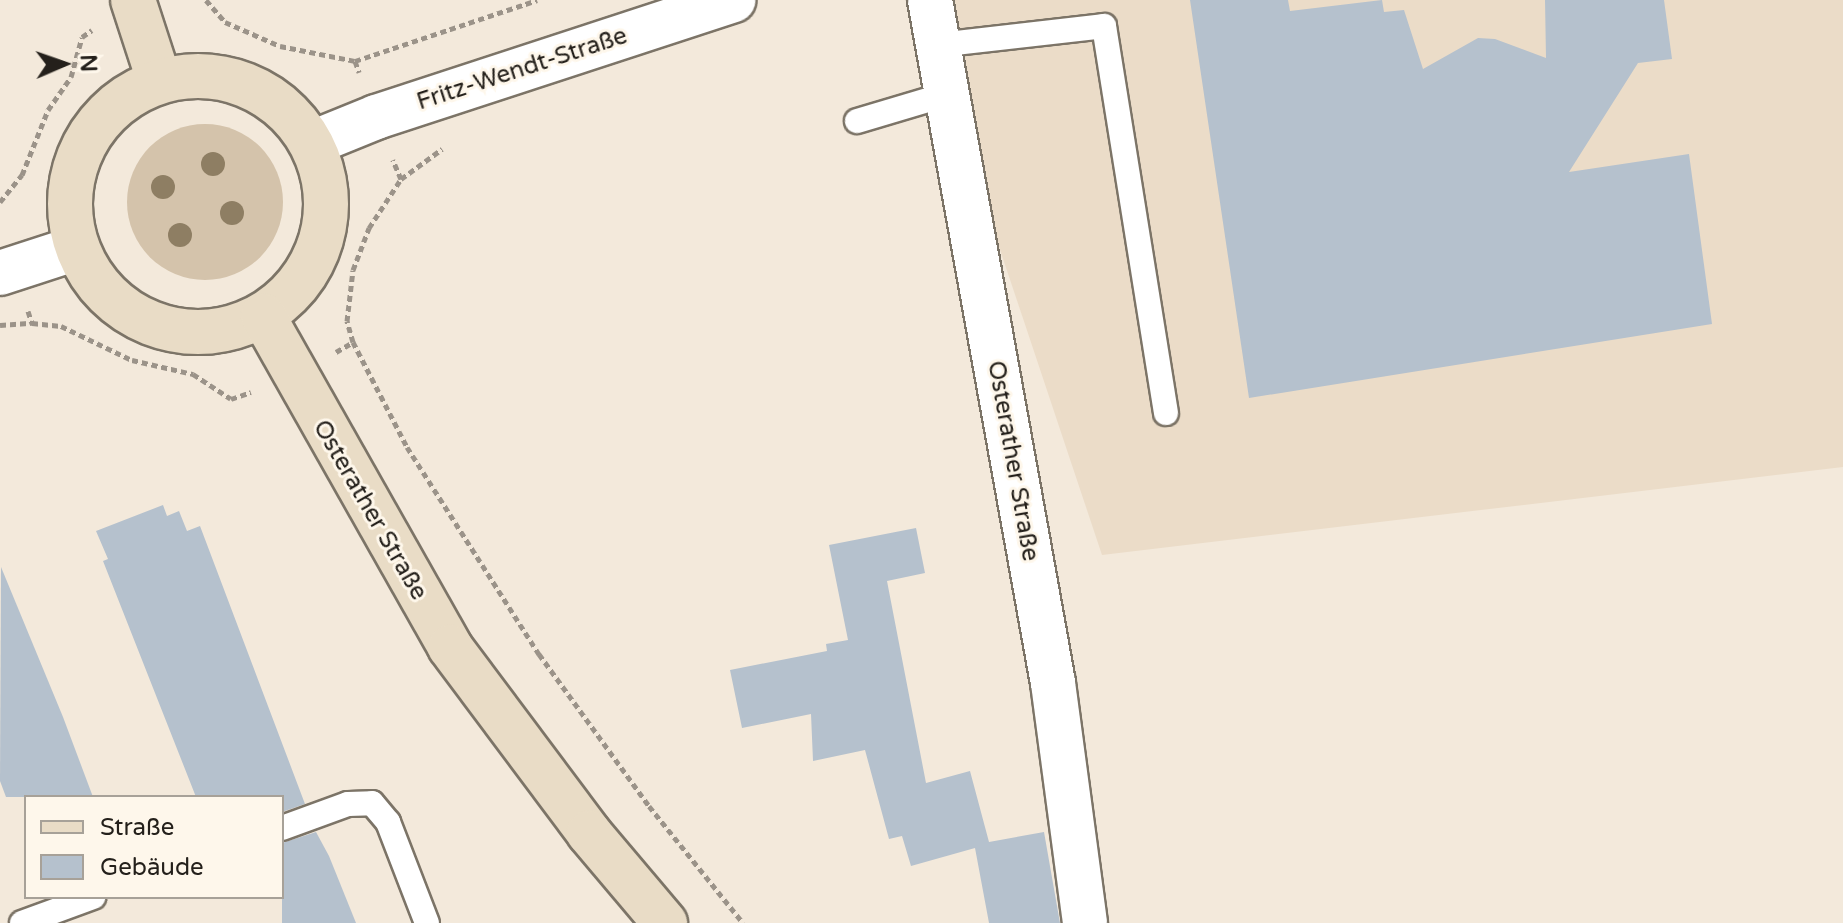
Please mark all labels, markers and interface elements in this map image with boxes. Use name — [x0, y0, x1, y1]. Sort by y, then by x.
street label: Fritz-Wendt-Straße — [413, 21, 631, 117]
north arrow — [24, 24, 104, 104]
text: N — [75, 54, 101, 72]
street label: Osterather Straße — [981, 359, 1045, 563]
street label: Osterather Straße — [307, 415, 433, 605]
legend — [24, 795, 284, 899]
text: Straße — [100, 813, 174, 842]
text: Gebäude — [100, 853, 204, 882]

